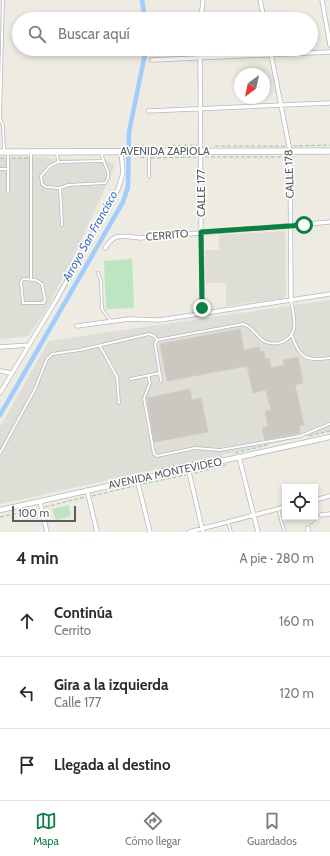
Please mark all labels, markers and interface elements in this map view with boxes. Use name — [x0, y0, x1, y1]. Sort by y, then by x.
search box — [12, 12, 318, 56]
icon: search — [26, 23, 48, 45]
text: Buscar aquí — [58, 25, 130, 43]
north arrow — [234, 68, 270, 104]
street label: AVENIDA ZAPIOLA — [120, 144, 210, 158]
street label: CALLE 178 — [281, 149, 297, 199]
street label: CALLE 177 — [194, 169, 208, 217]
water label: Arroyo San Francisco — [58, 188, 121, 284]
route start — [295, 216, 313, 234]
street label: CERRITO — [145, 226, 190, 244]
route end — [193, 299, 211, 317]
street label: AVENIDA MONTEVIDEO — [107, 454, 224, 492]
map controls — [282, 484, 318, 520]
button: locate — [282, 484, 318, 520]
scale bar — [12, 504, 76, 523]
text: 100 m — [18, 506, 49, 520]
text: 4 min — [16, 548, 59, 568]
text: A pie · 280 m — [239, 550, 314, 566]
text: Continúa — [54, 604, 112, 622]
icon: ahead — [16, 610, 38, 632]
text: 160 m — [279, 613, 314, 629]
text: Cerrito — [54, 622, 91, 638]
text: Gira a la izquierda — [54, 676, 168, 694]
icon: left — [16, 682, 38, 704]
text: 120 m — [280, 685, 314, 701]
text: Calle 177 — [54, 694, 101, 710]
icon: arrive — [16, 754, 38, 776]
text: Llegada al destino — [54, 756, 170, 774]
tab: Mapa — [33, 810, 59, 848]
tab: Cómo llegar — [125, 810, 181, 848]
tab: Guardados — [247, 810, 297, 848]

